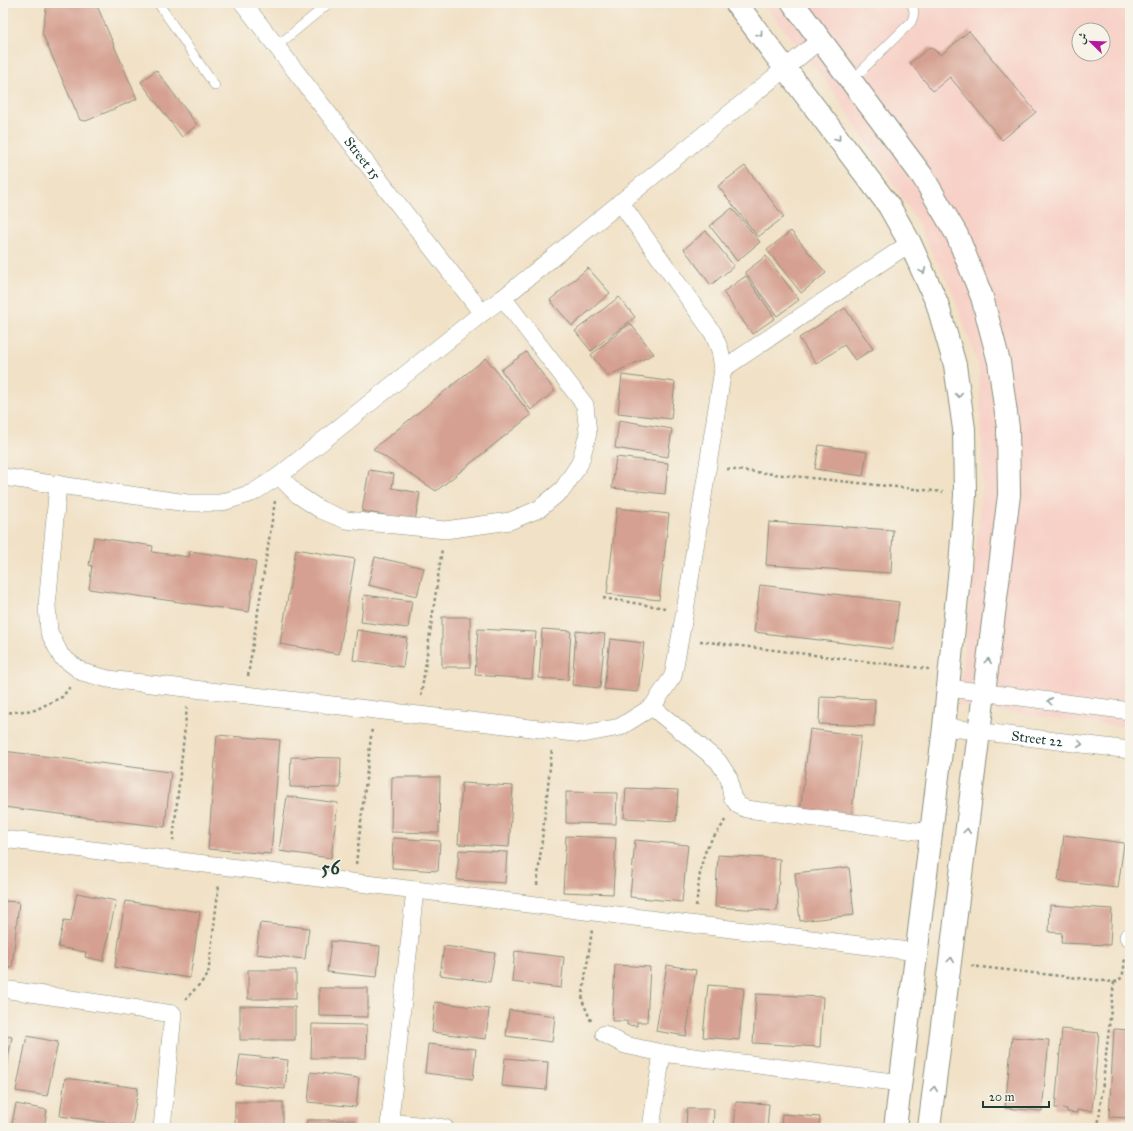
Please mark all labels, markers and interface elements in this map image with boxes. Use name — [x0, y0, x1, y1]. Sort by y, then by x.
north arrow — [1071, 22, 1111, 62]
one-way arrow — [755, 29, 762, 36]
text: ش — [1074, 31, 1090, 46]
street label: Street 15 — [340, 134, 385, 184]
one-way arrow — [833, 134, 841, 141]
one-way arrow — [918, 267, 926, 274]
one-way arrow — [954, 392, 963, 398]
one-way arrow — [984, 658, 993, 664]
one-way arrow — [1047, 697, 1053, 706]
street label: Street 22 — [1011, 727, 1064, 751]
one-way arrow — [1077, 739, 1083, 748]
one-way arrow — [962, 828, 971, 834]
district label: 56 — [321, 857, 341, 879]
one-way arrow — [946, 957, 955, 963]
scale bar — [983, 1083, 1049, 1109]
one-way arrow — [929, 1086, 938, 1092]
text: 20 m — [989, 1090, 1015, 1104]

